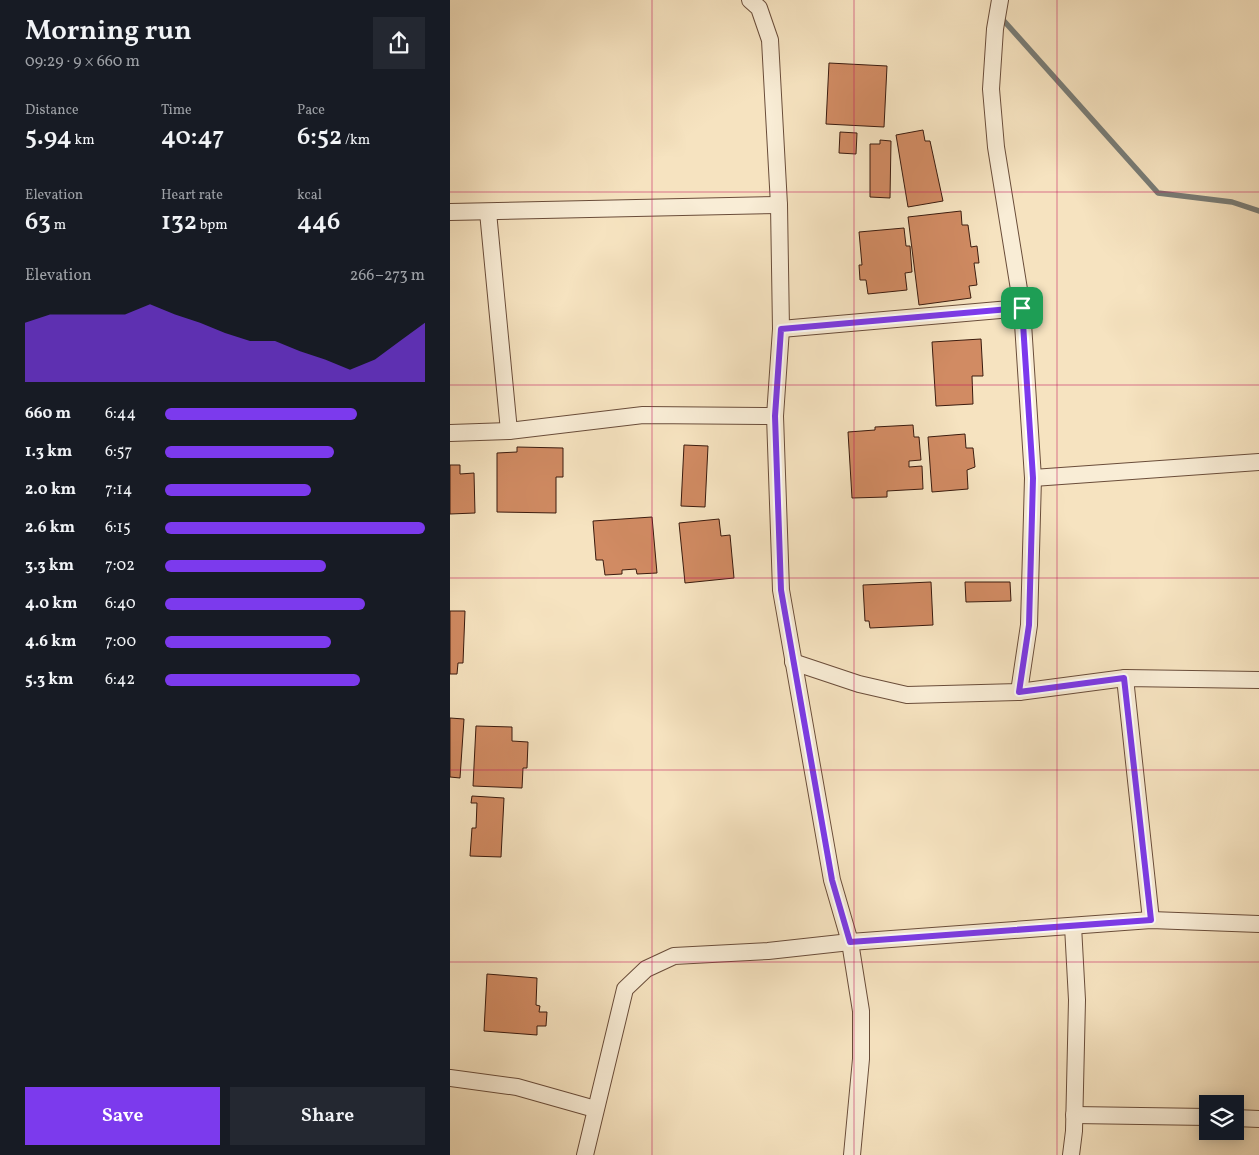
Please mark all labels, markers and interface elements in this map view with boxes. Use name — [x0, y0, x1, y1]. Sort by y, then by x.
text: Morning run — [25, 12, 192, 51]
button: share — [373, 17, 425, 69]
text: 09:29 · 9 × 660 m — [25, 51, 140, 73]
text: Distance — [25, 101, 79, 120]
text: Time — [161, 101, 192, 120]
text: Pace — [297, 101, 325, 120]
text: 5.94 — [25, 120, 72, 155]
text: 40:47 — [161, 120, 224, 155]
text: 6:52 — [297, 120, 342, 155]
text: km — [72, 131, 95, 150]
text: /km — [342, 131, 370, 150]
text: Elevation — [25, 186, 83, 205]
text: Heart rate — [161, 186, 223, 205]
text: kcal — [297, 186, 322, 205]
text: 63 — [25, 205, 51, 240]
text: 132 — [161, 205, 197, 240]
text: 446 — [297, 205, 340, 240]
text: m — [51, 216, 66, 235]
text: bpm — [197, 216, 228, 235]
text: Elevation — [25, 265, 92, 287]
text: 266–273 m — [350, 265, 425, 287]
pin — [1001, 287, 1043, 329]
icon: arrive — [1008, 294, 1036, 322]
text: 660 m — [25, 403, 71, 425]
text: 6:44 — [105, 403, 136, 425]
text: 1.3 km — [25, 441, 72, 463]
text: 6:57 — [105, 441, 132, 463]
text: 2.0 km — [25, 479, 76, 501]
text: 7:14 — [105, 479, 132, 501]
text: 2.6 km — [25, 517, 75, 539]
text: 6:15 — [105, 517, 131, 539]
text: 3.3 km — [25, 555, 74, 577]
text: 7:02 — [105, 555, 135, 577]
text: 4.0 km — [25, 593, 77, 615]
text: 6:40 — [105, 593, 136, 615]
text: 4.6 km — [25, 631, 76, 653]
text: 7:00 — [105, 631, 136, 653]
text: 5.3 km — [25, 669, 73, 691]
text: 6:42 — [105, 669, 135, 691]
button: Save — [25, 1087, 220, 1145]
button: Share — [230, 1087, 425, 1145]
map controls — [1199, 1095, 1244, 1140]
button: layers — [1199, 1095, 1244, 1140]

